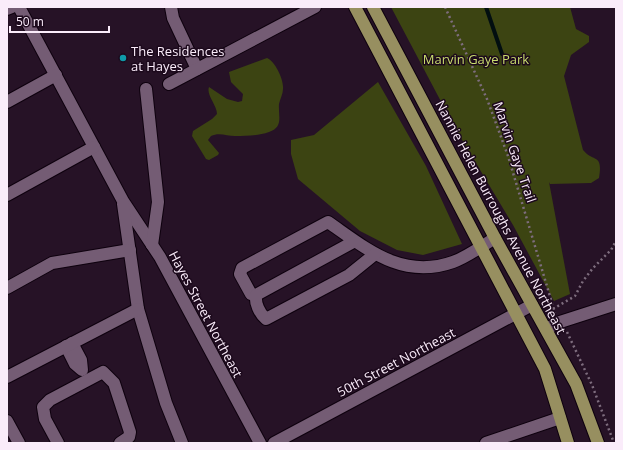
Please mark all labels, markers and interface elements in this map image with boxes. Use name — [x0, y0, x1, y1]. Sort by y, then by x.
scale bar — [10, 8, 109, 34]
text: 50 m — [16, 13, 44, 30]
place label: The Residences at Hayes — [131, 42, 225, 75]
park label: Marvin Gaye Park — [423, 50, 529, 68]
marker: The Residences at Hayes — [118, 53, 128, 63]
street label: Nannie Helen Burroughs Avenue Northeast — [431, 97, 571, 337]
street label: Marvin Gaye Trail — [489, 99, 541, 205]
street label: Hayes Street Northeast — [165, 248, 247, 381]
street label: 50th Street Northeast — [334, 323, 459, 401]

